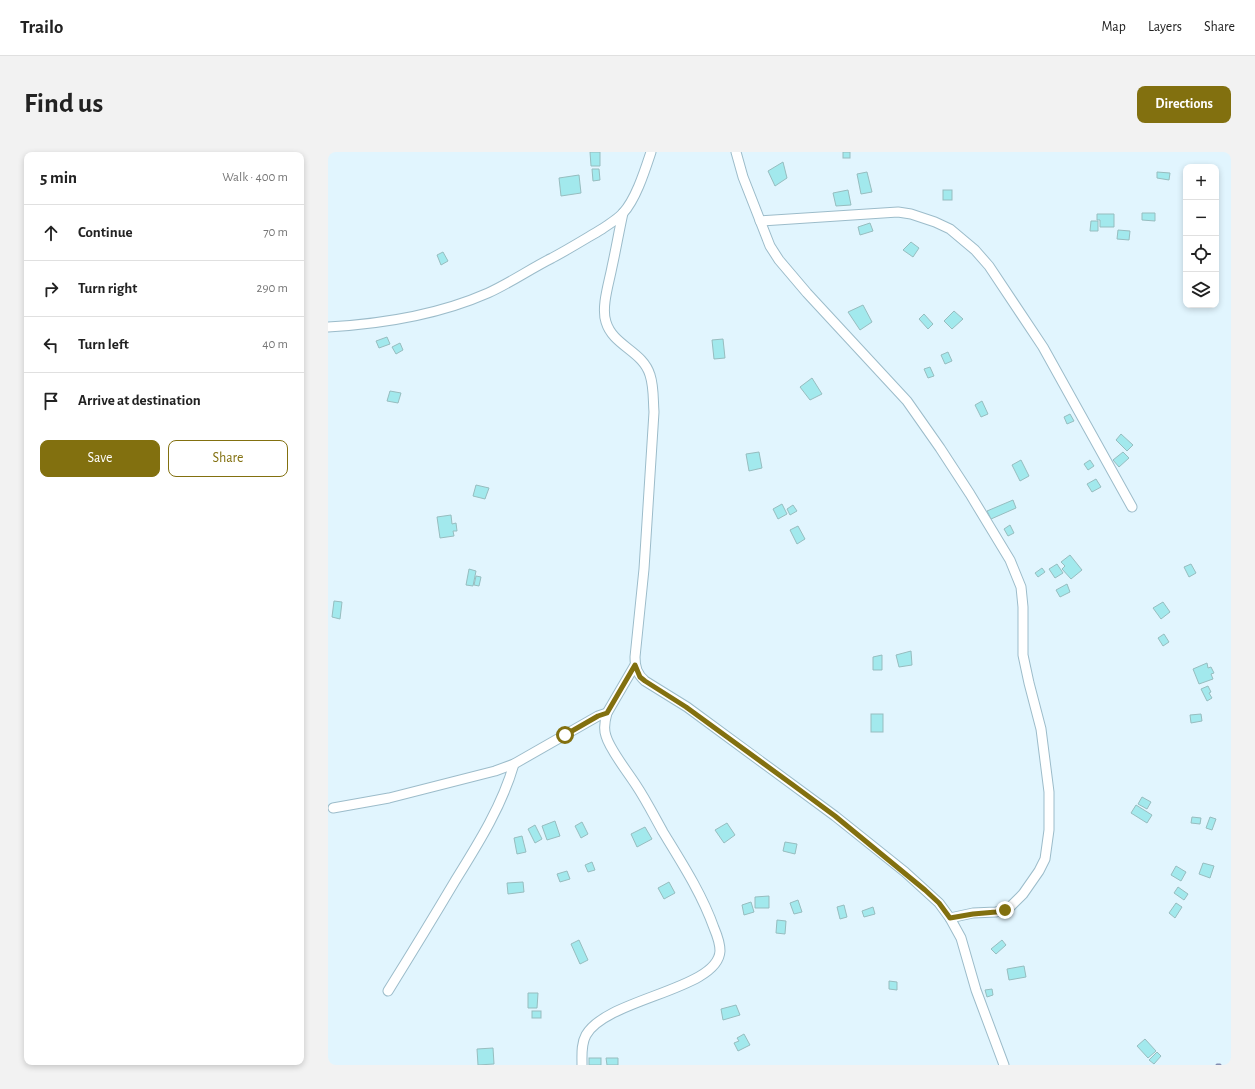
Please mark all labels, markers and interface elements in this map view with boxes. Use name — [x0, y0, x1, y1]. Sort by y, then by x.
text: Trailo — [20, 18, 63, 37]
text: Map — [1101, 20, 1126, 34]
text: Layers — [1148, 20, 1182, 34]
text: Share — [1204, 20, 1235, 34]
button: Directions — [1137, 86, 1231, 123]
text: Find us — [24, 90, 103, 118]
map controls — [1183, 164, 1219, 308]
button: + — [1183, 164, 1219, 200]
text: 5 min — [40, 169, 77, 186]
text: Walk · 400 m — [222, 171, 288, 184]
button: − — [1183, 200, 1219, 236]
icon: ahead — [40, 222, 62, 244]
text: Continue — [78, 225, 133, 240]
text: 70 m — [263, 226, 288, 239]
button: locate — [1183, 236, 1219, 272]
button: layers — [1183, 272, 1219, 308]
icon: right — [40, 278, 62, 300]
text: Turn right — [78, 281, 137, 296]
text: 290 m — [257, 282, 288, 295]
icon: left — [40, 334, 62, 356]
text: Turn left — [78, 337, 129, 352]
text: 40 m — [262, 338, 288, 351]
icon: arrive — [40, 390, 62, 412]
text: Arrive at destination — [78, 393, 201, 408]
button: Save — [40, 440, 160, 477]
button: Share — [168, 440, 288, 477]
route start — [556, 726, 574, 744]
route end — [996, 901, 1014, 919]

